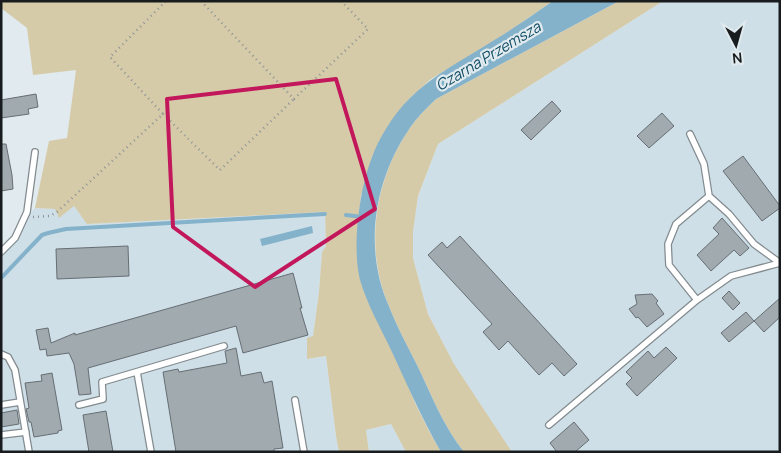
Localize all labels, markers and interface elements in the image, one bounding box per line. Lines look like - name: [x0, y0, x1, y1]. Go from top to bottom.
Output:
- water label: Czarna Przemsza: [432, 16, 545, 96]
- north arrow: [711, 20, 761, 70]
- text: N: [731, 48, 743, 68]

